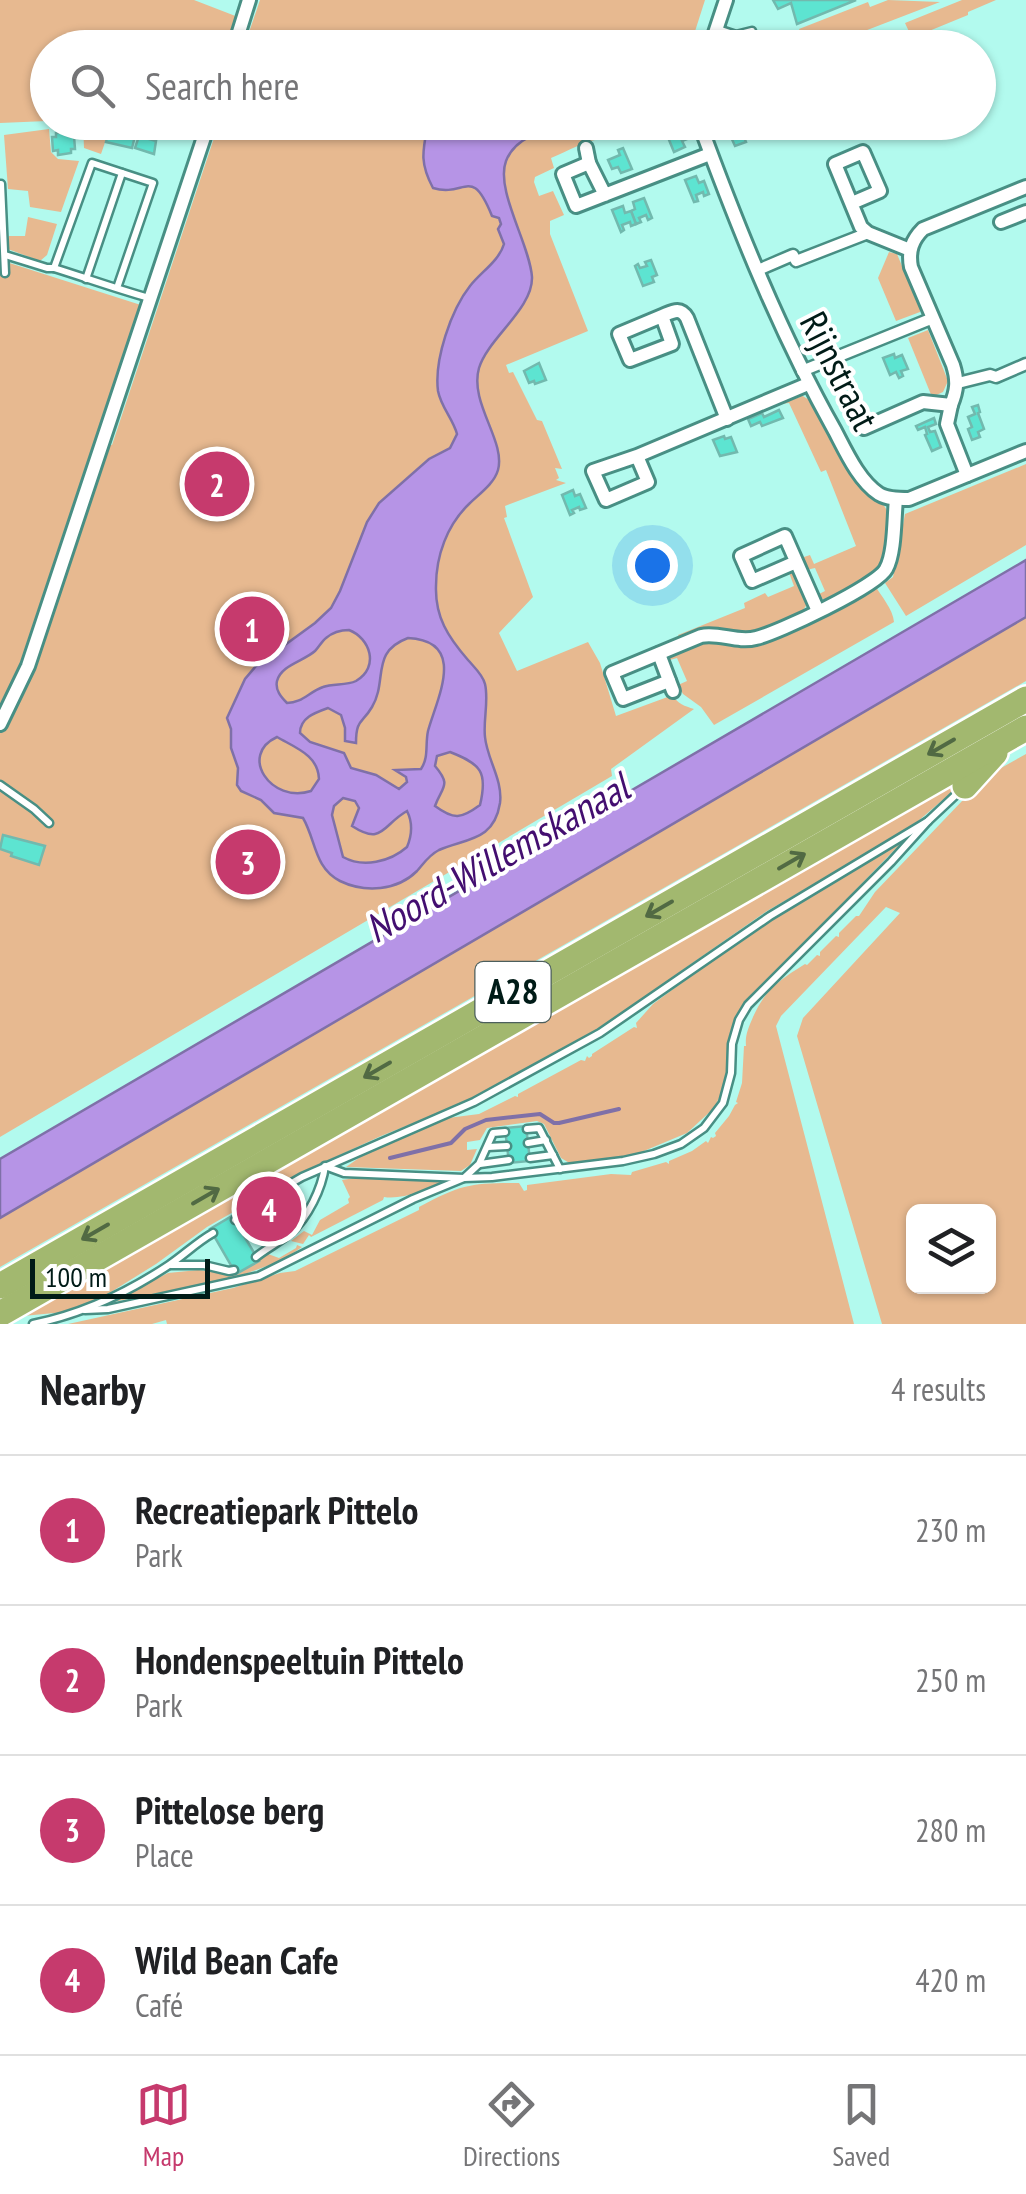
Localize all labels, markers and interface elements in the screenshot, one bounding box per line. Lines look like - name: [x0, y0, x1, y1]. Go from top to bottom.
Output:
- search box: [30, 30, 996, 140]
- icon: search: [65, 58, 120, 113]
- text: Search here: [145, 61, 299, 110]
- street label: Rijnstraat: [790, 303, 891, 438]
- pin: 2: [184, 446, 250, 522]
- your location: [627, 540, 678, 591]
- pin: 1: [220, 592, 284, 666]
- one-way arrow: [928, 737, 956, 757]
- water label: Noord-Willemskanaal: [355, 759, 641, 954]
- pin: 3: [216, 824, 280, 900]
- one-way arrow: [777, 851, 807, 871]
- one-way arrow: [645, 899, 675, 919]
- road number: A28: [476, 962, 550, 1022]
- one-way arrow: [364, 1060, 392, 1080]
- pin: 4: [236, 1172, 302, 1246]
- one-way arrow: [191, 1186, 220, 1206]
- map controls: [906, 1204, 996, 1294]
- button: layers: [906, 1204, 996, 1294]
- one-way arrow: [81, 1222, 111, 1242]
- scale bar: [30, 1254, 210, 1298]
- text: 100 m: [45, 1258, 107, 1295]
- text: Nearby: [40, 1362, 145, 1417]
- text: 4 results: [891, 1368, 986, 1410]
- text: Recreatiepark Pittelo: [135, 1485, 418, 1534]
- text: 1: [65, 1509, 80, 1551]
- text: 230 m: [915, 1509, 986, 1551]
- text: Park: [135, 1534, 183, 1576]
- text: Hondenspeeltuin Pittelo: [135, 1635, 464, 1684]
- text: 2: [65, 1659, 80, 1701]
- text: 250 m: [915, 1659, 986, 1701]
- text: Park: [135, 1684, 183, 1726]
- text: Pittelose berg: [135, 1785, 324, 1834]
- text: 3: [65, 1809, 80, 1851]
- text: 280 m: [915, 1809, 986, 1851]
- text: Place: [135, 1834, 194, 1876]
- text: Wild Bean Cafe: [135, 1935, 339, 1984]
- text: 4: [65, 1959, 80, 2001]
- text: 420 m: [915, 1959, 986, 2001]
- text: Café: [135, 1984, 183, 2026]
- tab: Map: [136, 2077, 191, 2174]
- tab: Directions: [463, 2077, 560, 2174]
- tab: Saved: [832, 2077, 890, 2174]

